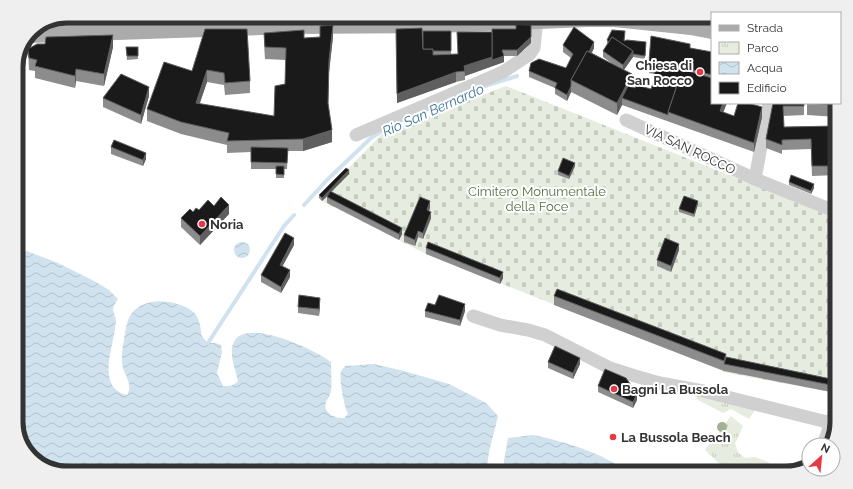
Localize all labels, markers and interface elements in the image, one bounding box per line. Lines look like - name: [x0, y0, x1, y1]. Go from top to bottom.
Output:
- legend: [711, 12, 841, 104]
- text: Strada: [747, 21, 783, 35]
- text: Parco: [747, 41, 779, 55]
- place label: Chiesa di San Rocco: [627, 58, 692, 88]
- text: Acqua: [747, 61, 783, 75]
- marker: Chiesa di San Rocco: [695, 67, 705, 77]
- water label: Rio San Bernardo: [380, 80, 486, 140]
- text: Edificio: [747, 81, 787, 95]
- street label: VIA SAN ROCCO: [642, 122, 738, 177]
- park label: Cimitero Monumentale della Foce: [468, 184, 606, 214]
- place label: Noria: [210, 217, 244, 232]
- marker: Noria: [197, 219, 207, 229]
- place label: Bagni La Bussola: [622, 382, 729, 397]
- marker: Bagni La Bussola: [609, 384, 619, 394]
- place label: La Bussola Beach: [621, 430, 731, 445]
- marker: La Bussola Beach: [608, 432, 618, 442]
- north arrow: [801, 437, 841, 477]
- text: N: [819, 441, 832, 456]

